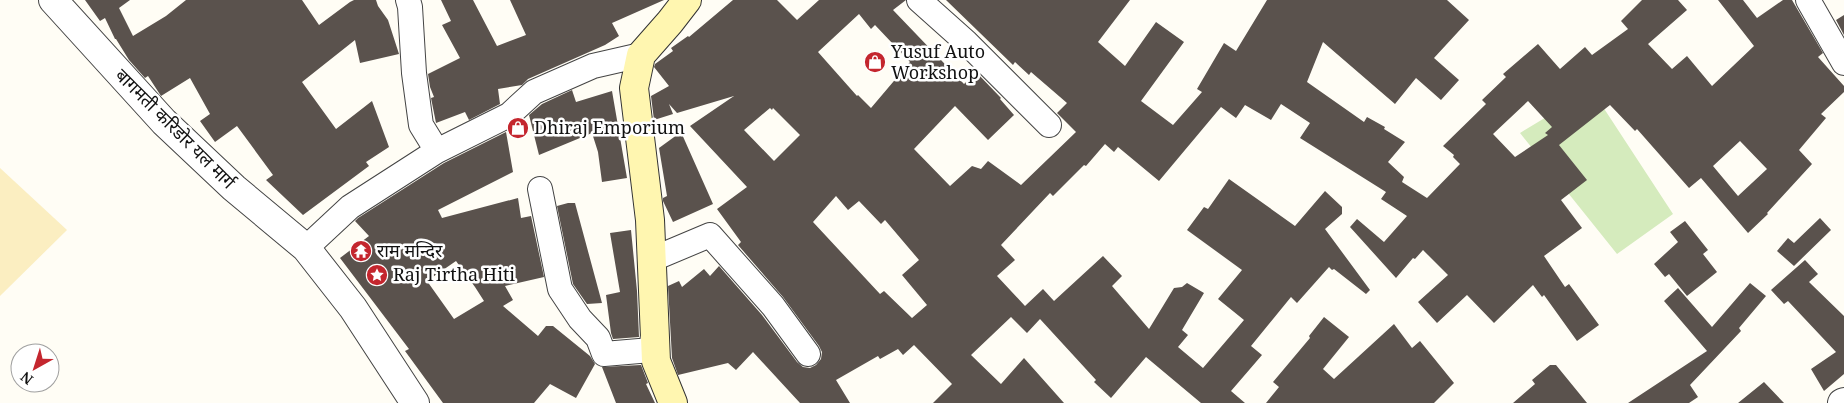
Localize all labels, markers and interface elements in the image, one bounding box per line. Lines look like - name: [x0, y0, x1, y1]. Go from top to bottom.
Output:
- place label: Yusuf Auto Workshop: [890, 39, 985, 84]
- shop icon: Yusuf Auto Workshop: [863, 50, 887, 74]
- street label: बागमती करिडोर यल मार्ग: [110, 63, 242, 194]
- place label: Dhiraj Emporium: [534, 115, 685, 139]
- shop icon: Dhiraj Emporium: [506, 116, 530, 140]
- place label: राम मन्दिर: [377, 238, 443, 262]
- temple icon: राम मन्दिर: [349, 239, 373, 263]
- place label: Raj Tirtha Hiti: [393, 262, 515, 286]
- place icon: Raj Tirtha Hiti: [365, 263, 389, 287]
- north arrow: [10, 343, 60, 393]
- text: N: [16, 368, 37, 389]

